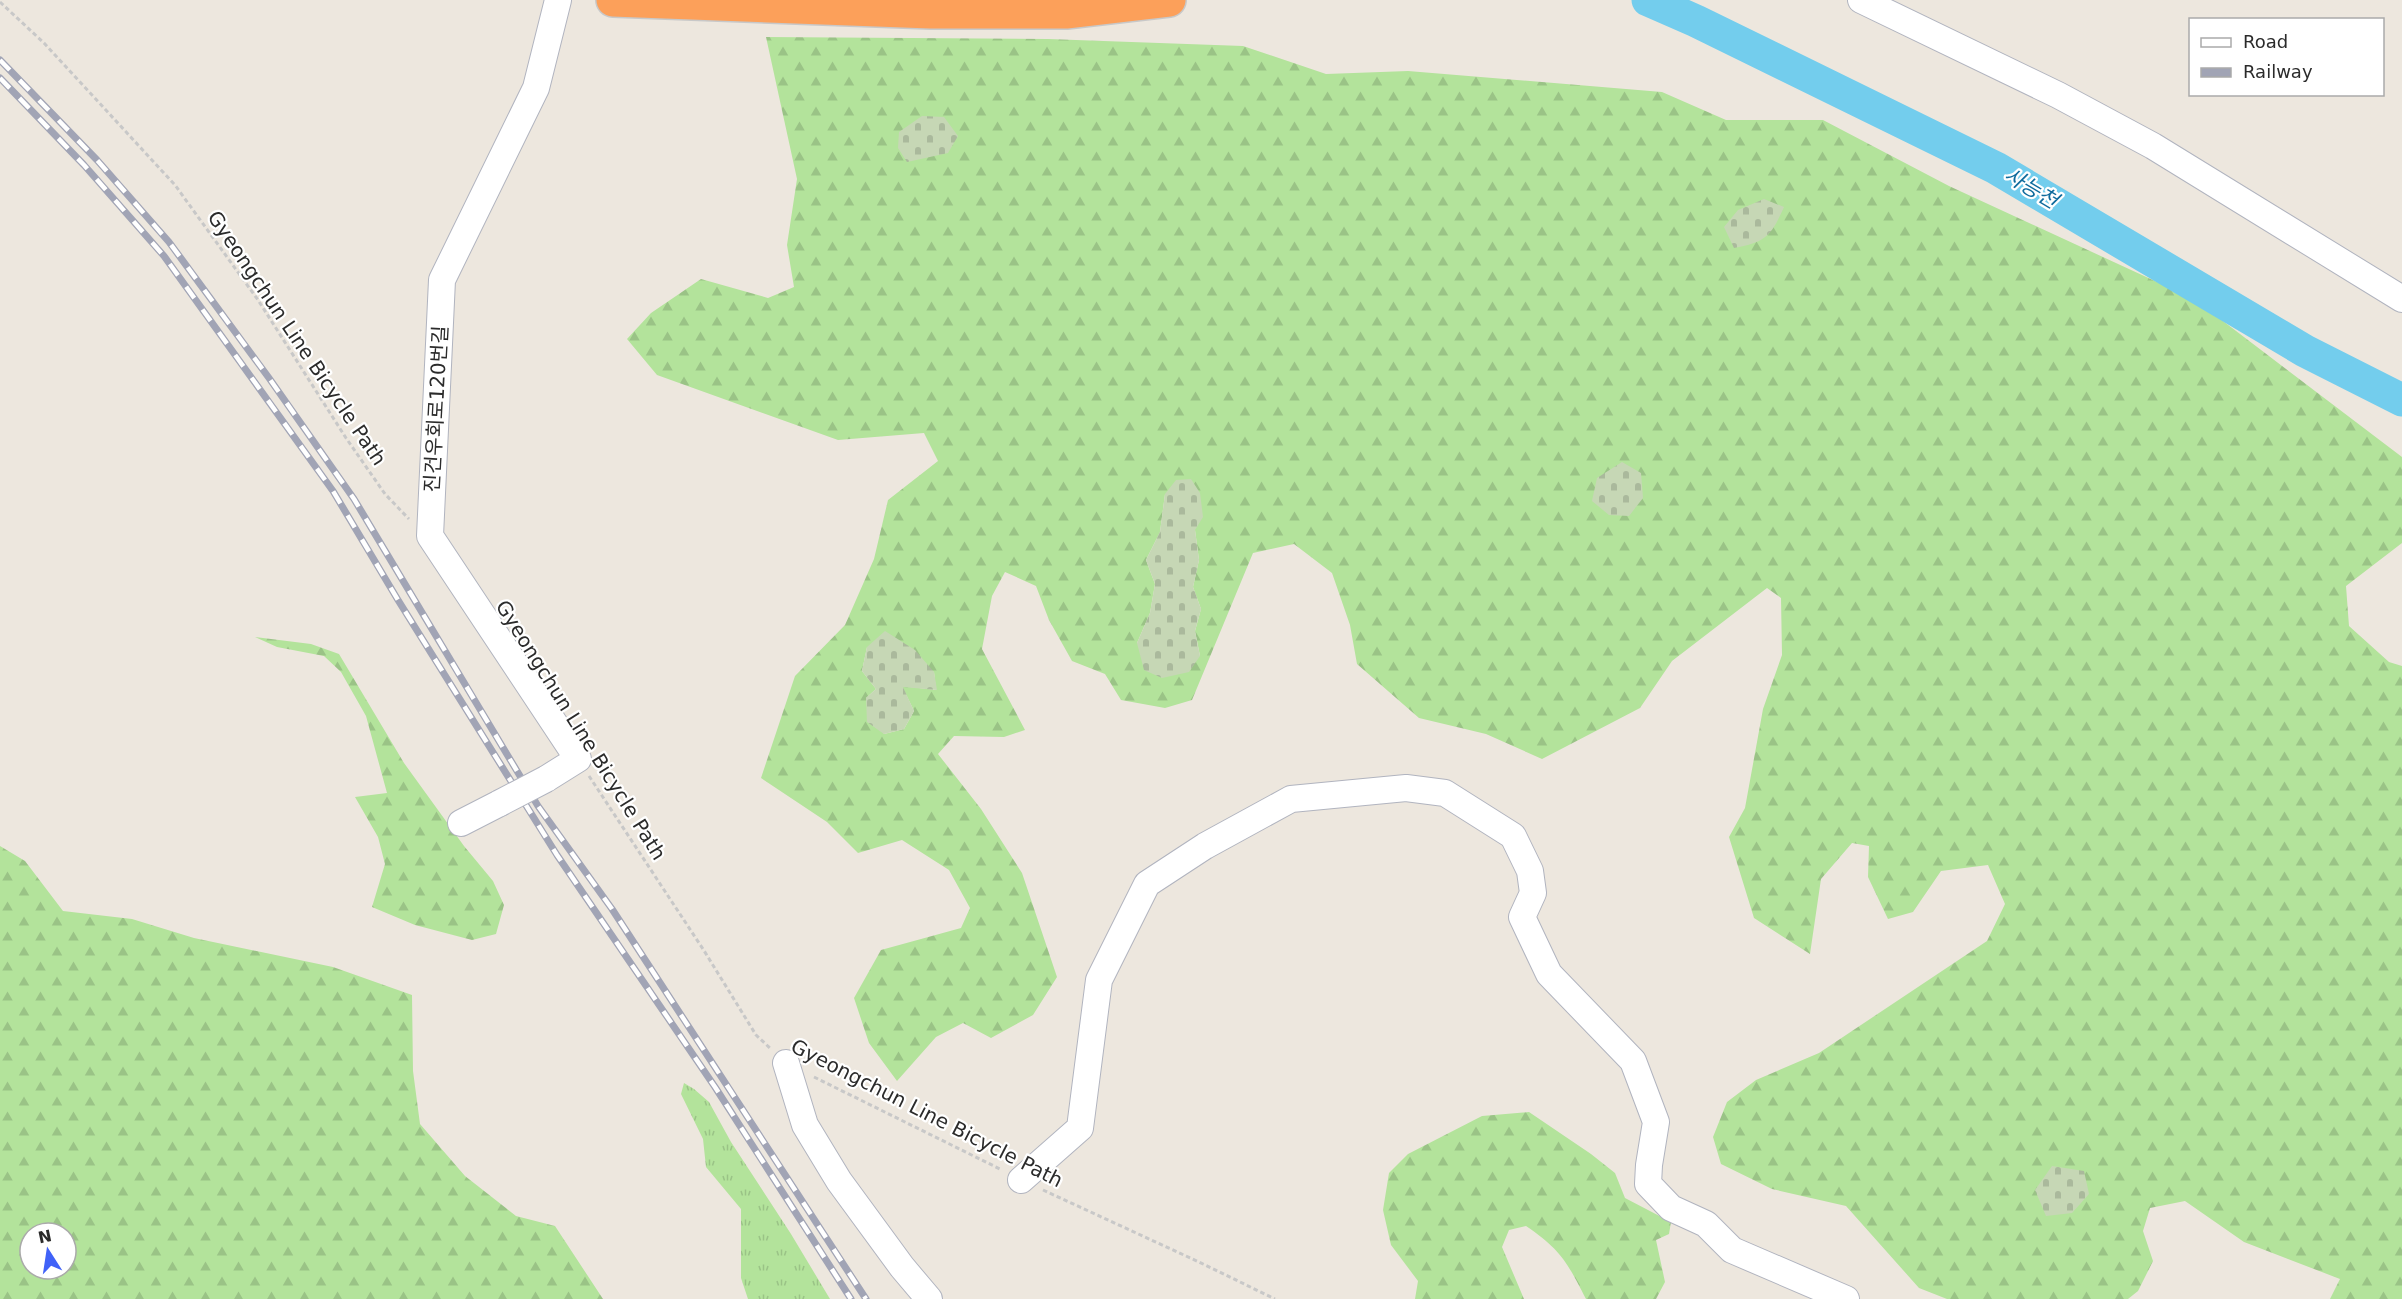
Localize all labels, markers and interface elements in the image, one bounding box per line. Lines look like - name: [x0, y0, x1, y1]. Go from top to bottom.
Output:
- legend: [2189, 18, 2384, 96]
- text: Road: [2243, 31, 2288, 52]
- text: Railway: [2243, 61, 2313, 82]
- water label: 사능천: [2000, 163, 2064, 215]
- street label: Gyeongchun Line Bicycle Path: [203, 206, 391, 470]
- street label: 진건우회로120번길: [420, 325, 452, 493]
- street label: Gyeongchun Line Bicycle Path: [491, 596, 671, 864]
- street label: Gyeongchun Line Bicycle Path: [787, 1034, 1067, 1192]
- north arrow: [18, 1221, 78, 1281]
- text: N: [36, 1226, 54, 1248]

